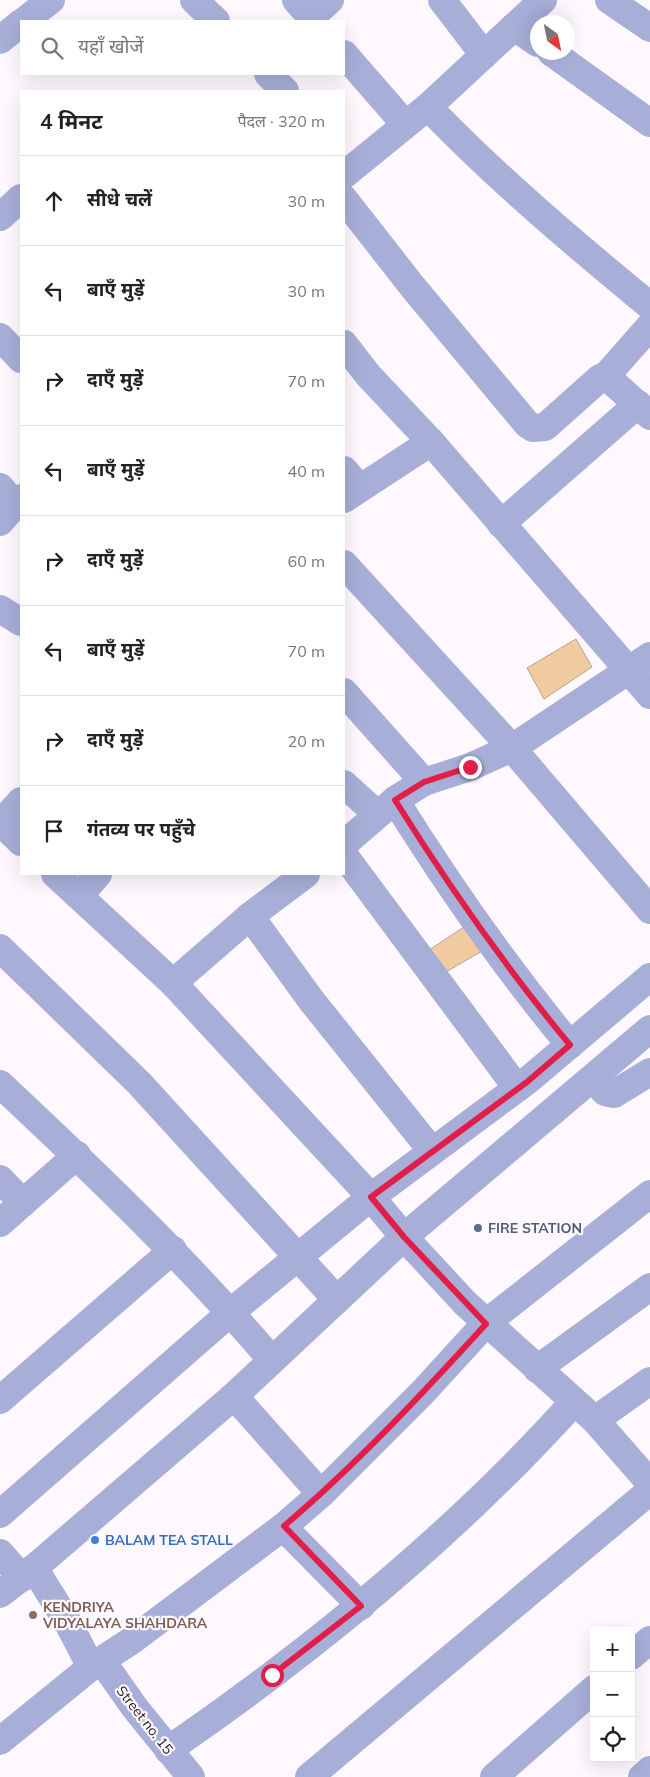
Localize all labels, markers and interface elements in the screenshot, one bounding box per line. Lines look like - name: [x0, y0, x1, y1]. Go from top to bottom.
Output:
- north arrow: [530, 15, 575, 60]
- search box: [20, 20, 345, 75]
- icon: search: [38, 34, 66, 62]
- text: यहाँ खोजें: [78, 34, 144, 58]
- text: 4 मिनट: [40, 108, 102, 134]
- text: पैदल · 320 m: [237, 111, 325, 131]
- icon: ahead: [40, 187, 68, 215]
- text: सीधे चलें: [87, 187, 152, 211]
- text: 30 m: [288, 191, 325, 211]
- icon: left: [40, 277, 68, 305]
- text: बाएँ मुड़ें: [87, 277, 144, 301]
- text: 30 m: [288, 281, 325, 301]
- icon: right: [40, 367, 68, 395]
- text: दाएँ मुड़ें: [87, 367, 143, 391]
- text: 70 m: [288, 371, 325, 391]
- icon: left: [40, 457, 68, 485]
- text: बाएँ मुड़ें: [87, 457, 144, 481]
- text: 40 m: [288, 461, 325, 481]
- icon: right: [40, 547, 68, 575]
- text: दाएँ मुड़ें: [87, 547, 143, 571]
- text: 60 m: [288, 551, 325, 571]
- icon: left: [40, 637, 68, 665]
- text: बाएँ मुड़ें: [87, 637, 144, 661]
- text: 70 m: [288, 641, 325, 661]
- icon: right: [40, 727, 68, 755]
- text: दाएँ मुड़ें: [87, 727, 143, 751]
- text: 20 m: [288, 731, 325, 751]
- route end: [459, 756, 482, 779]
- icon: arrive: [40, 817, 68, 845]
- text: गंतव्य पर पहुँचे: [87, 817, 195, 841]
- place label: FIRE STATION: [488, 1219, 582, 1237]
- marker: FIRE STATION: [472, 1222, 484, 1234]
- place label: BALAM TEA STALL: [105, 1531, 233, 1549]
- marker: BALAM TEA STALL: [89, 1534, 101, 1546]
- place label: KENDRIYA VIDYALAYA SHAHDARA: [42, 1598, 208, 1632]
- marker: KENDRIYA VIDYALAYA SHAHDARA: [27, 1609, 39, 1621]
- map controls: [590, 1627, 635, 1762]
- button: +: [590, 1627, 635, 1672]
- route start: [261, 1664, 284, 1687]
- button: −: [590, 1672, 635, 1717]
- street label: Street no. 15: [113, 1682, 177, 1758]
- button: locate: [590, 1717, 635, 1762]

